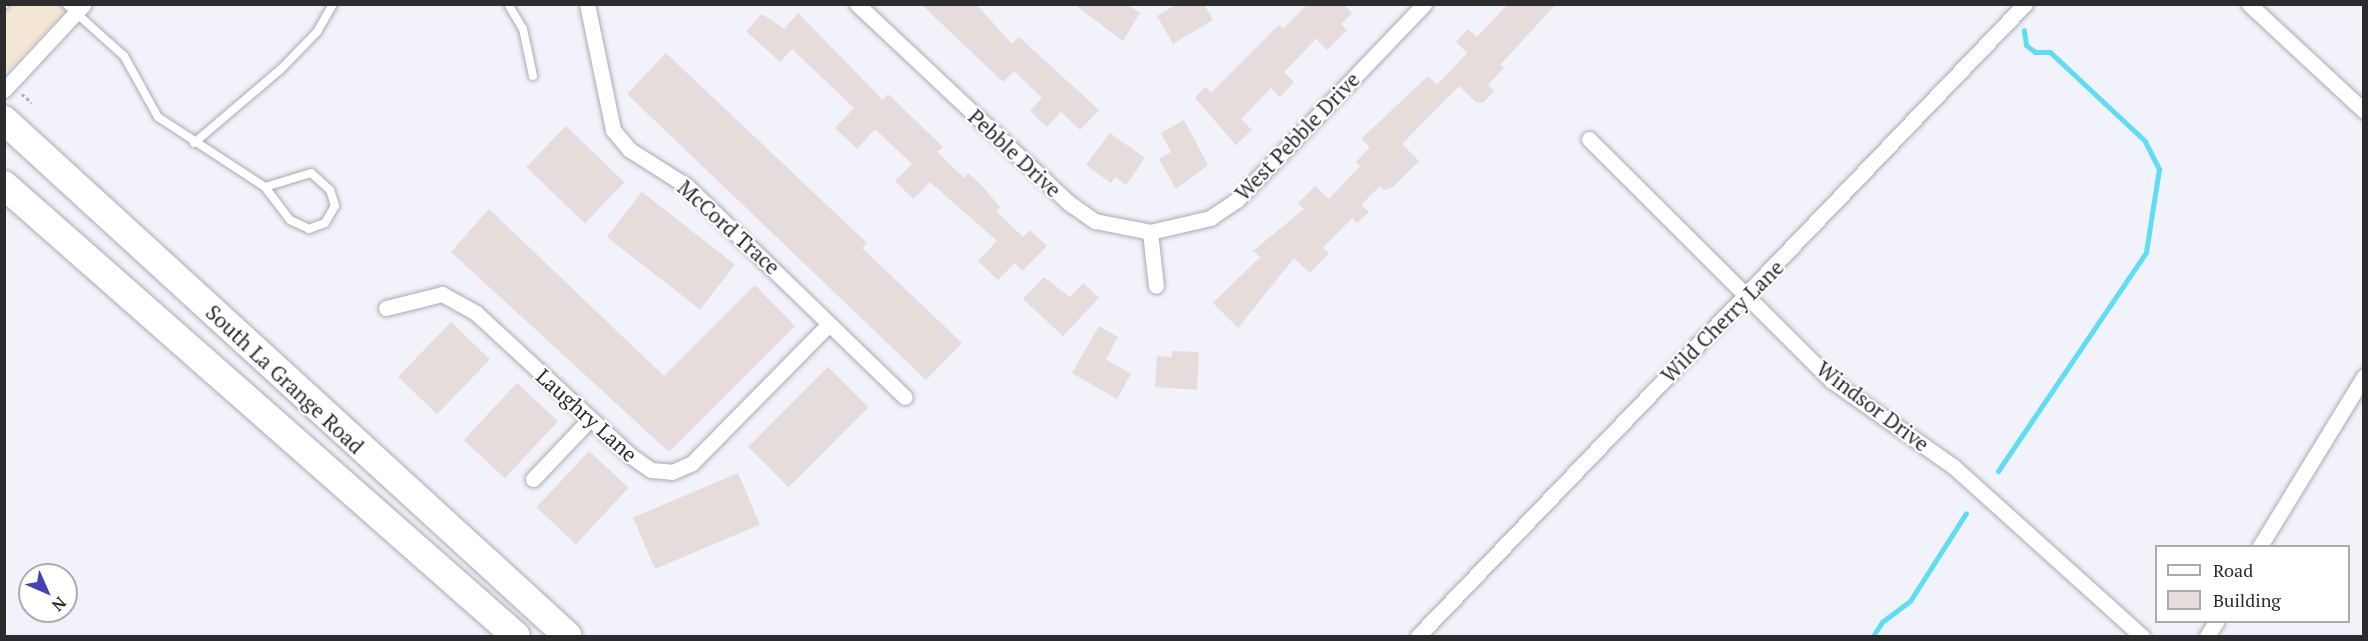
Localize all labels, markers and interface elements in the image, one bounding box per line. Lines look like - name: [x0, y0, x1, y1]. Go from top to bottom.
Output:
- street label: West Pebble Drive: [1230, 67, 1364, 205]
- street label: Pebble Drive: [963, 104, 1067, 202]
- street label: McCord Trace: [673, 175, 785, 279]
- street label: Wild Cherry Lane: [1656, 255, 1788, 387]
- street label: South La Grange Road: [201, 299, 369, 459]
- street label: Windsor Drive: [1812, 356, 1934, 456]
- street label: Laughry Lane: [531, 363, 643, 467]
- legend: [2155, 545, 2350, 623]
- text: Road: [2213, 558, 2253, 582]
- north arrow: [18, 563, 78, 623]
- text: Building: [2213, 588, 2281, 612]
- text: N: [47, 592, 71, 616]

